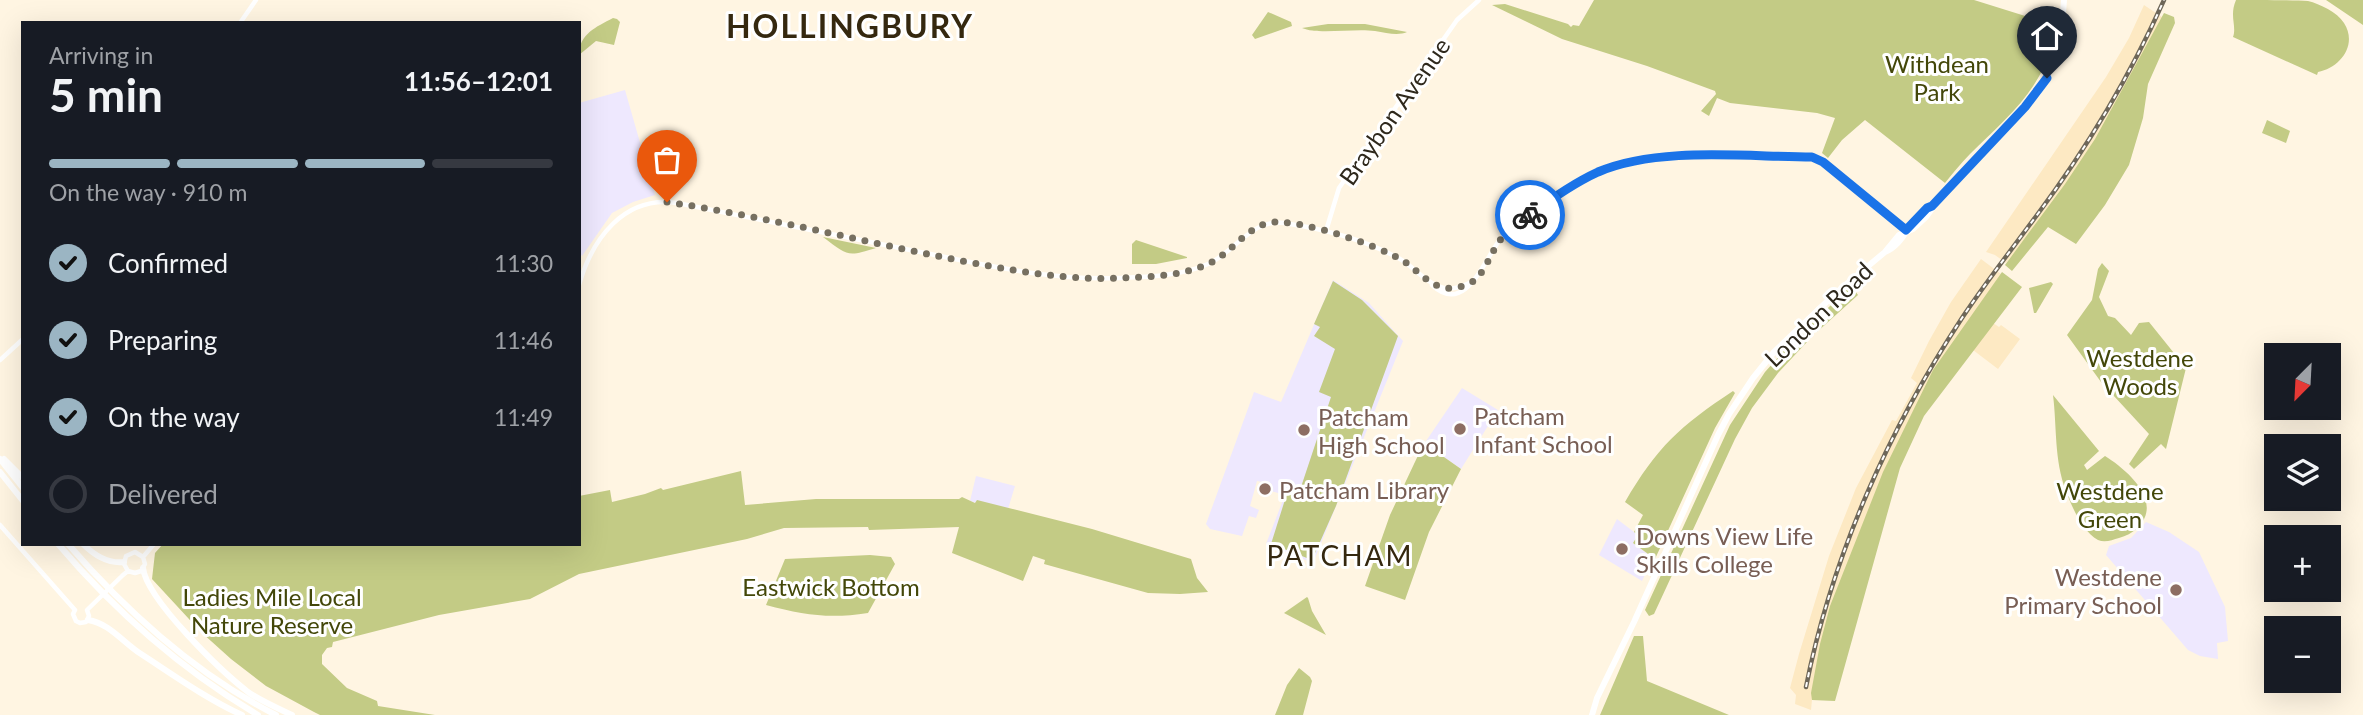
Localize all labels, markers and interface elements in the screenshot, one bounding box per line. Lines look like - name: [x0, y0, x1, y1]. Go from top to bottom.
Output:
- district label: HOLLINGBURY: [726, 6, 974, 45]
- pin: [2017, 6, 2077, 78]
- icon: home: [2028, 17, 2066, 55]
- street label: Braybon Avenue: [1332, 32, 1456, 190]
- text: Arriving in: [49, 41, 153, 69]
- park label: Withdean Park: [1885, 49, 1989, 106]
- text: 11:56–12:01: [404, 65, 553, 97]
- text: 5 min: [49, 67, 163, 122]
- pin: [637, 130, 697, 202]
- icon: bag: [648, 141, 686, 179]
- text: On the way · 910 m: [49, 178, 248, 206]
- courier: [1495, 180, 1565, 250]
- icon: bike: [1511, 196, 1549, 234]
- icon: check: [49, 244, 87, 282]
- text: Confirmed: [108, 247, 228, 279]
- text: 11:30: [494, 249, 553, 277]
- street label: London Road: [1758, 256, 1878, 372]
- icon: check: [49, 321, 87, 359]
- text: Preparing: [108, 324, 217, 356]
- text: 11:46: [494, 326, 553, 354]
- park label: Westdene Woods: [2086, 343, 2194, 400]
- north arrow: [2264, 343, 2342, 420]
- map controls: [2264, 343, 2341, 693]
- icon: check: [49, 398, 87, 436]
- text: On the way: [108, 401, 240, 433]
- place label: Patcham Infant School: [1474, 401, 1613, 458]
- place label: Patcham High School: [1318, 402, 1445, 459]
- text: 11:49: [494, 403, 553, 431]
- marker: Patcham Infant School: [1452, 421, 1468, 437]
- marker: Patcham High School: [1296, 422, 1312, 438]
- button: layers: [2264, 434, 2341, 511]
- place label: Patcham Library: [1279, 475, 1450, 504]
- park label: Westdene Green: [2056, 476, 2164, 533]
- text: Delivered: [108, 478, 218, 510]
- marker: Patcham Library: [1257, 481, 1273, 497]
- place label: Downs View Life Skills College: [1636, 521, 1813, 578]
- button: +: [2264, 525, 2341, 602]
- district label: PATCHAM: [1266, 538, 1414, 572]
- marker: Downs View Life Skills College: [1614, 541, 1630, 557]
- place label: Westdene Primary School: [2004, 562, 2162, 619]
- park label: Eastwick Bottom: [742, 572, 920, 601]
- park label: Ladies Mile Local Nature Reserve: [182, 582, 362, 639]
- marker: Westdene Primary School: [2168, 582, 2184, 598]
- button: −: [2264, 616, 2341, 693]

